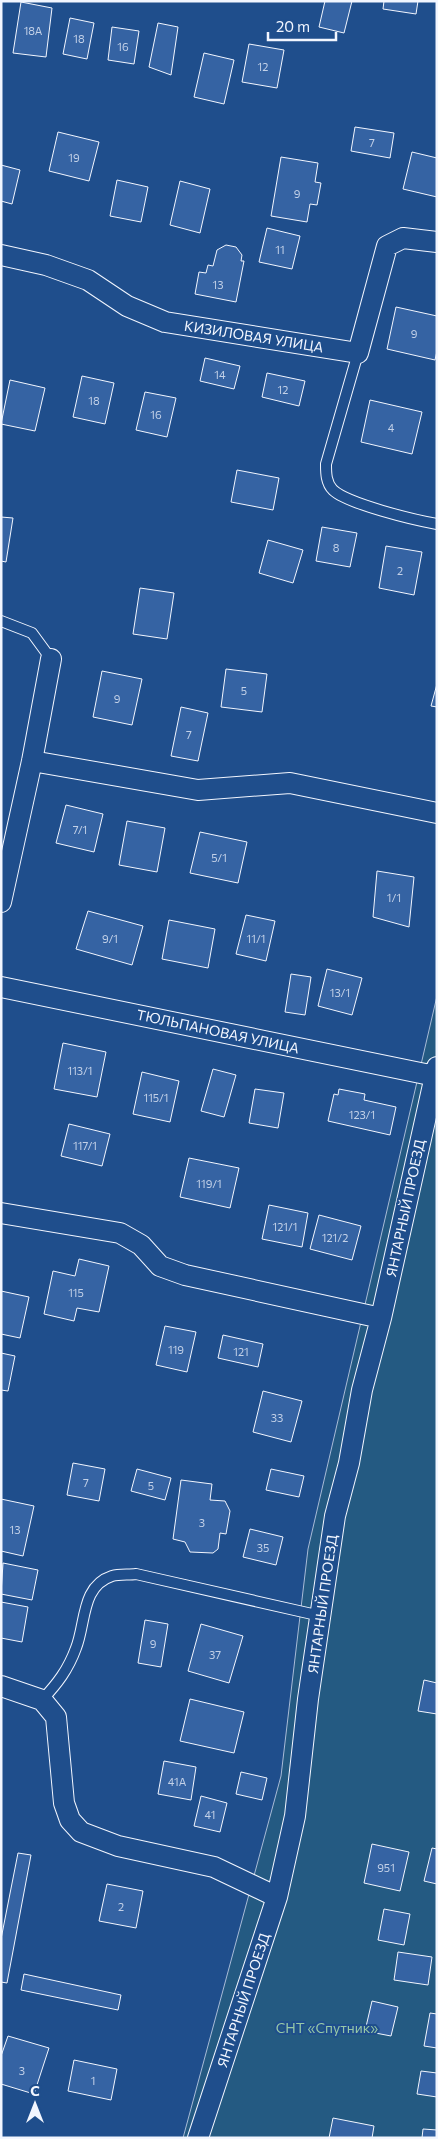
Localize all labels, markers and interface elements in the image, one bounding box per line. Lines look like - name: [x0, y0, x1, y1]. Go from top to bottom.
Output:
- scale bar: [268, 10, 336, 42]
- text: 20 m: [276, 17, 310, 35]
- house number: 18А: [24, 24, 43, 37]
- house number: 18: [73, 32, 85, 45]
- house number: 16: [117, 40, 129, 53]
- house number: 12: [258, 60, 268, 73]
- house number: 7: [369, 136, 375, 149]
- house number: 19: [68, 151, 80, 164]
- house number: 9: [294, 187, 301, 200]
- house number: 11: [275, 243, 285, 256]
- house number: 13: [213, 278, 223, 291]
- street label: КИЗИЛОВАЯ УЛИЦА: [183, 317, 325, 355]
- house number: 9: [411, 327, 418, 340]
- house number: 14: [214, 368, 226, 381]
- house number: 12: [278, 383, 288, 396]
- house number: 18: [88, 394, 100, 407]
- house number: 16: [150, 408, 162, 421]
- house number: 4: [388, 421, 395, 434]
- house number: 8: [333, 541, 340, 554]
- house number: 2: [397, 564, 403, 577]
- house number: 5: [241, 684, 247, 697]
- house number: 9: [114, 692, 121, 705]
- house number: 7: [186, 728, 192, 741]
- house number: 7/1: [73, 823, 87, 836]
- house number: 5/1: [211, 851, 227, 864]
- house number: 1/1: [387, 891, 401, 904]
- house number: 9/1: [102, 932, 118, 945]
- house number: 11/1: [246, 932, 266, 945]
- house number: 13/1: [330, 986, 350, 999]
- street label: ТЮЛЬПАНОВАЯ УЛИЦА: [135, 1005, 301, 1057]
- house number: 113/1: [67, 1064, 93, 1077]
- house number: 115/1: [143, 1091, 169, 1104]
- house number: 123/1: [349, 1108, 375, 1121]
- street label: ЯНТАРНЫЙ ПРОЕЗД: [382, 1138, 428, 1278]
- house number: 117/1: [73, 1139, 97, 1152]
- house number: 119/1: [196, 1177, 222, 1190]
- house number: 121/1: [272, 1220, 298, 1233]
- house number: 121/2: [322, 1231, 348, 1244]
- house number: 115: [68, 1286, 84, 1299]
- house number: 119: [168, 1343, 184, 1356]
- house number: 121: [233, 1345, 249, 1358]
- house number: 33: [271, 1411, 283, 1424]
- house number: 7: [83, 1476, 89, 1489]
- house number: 5: [148, 1479, 154, 1492]
- house number: 3: [199, 1516, 205, 1529]
- house number: 13: [10, 1523, 20, 1536]
- street label: ЯНТАРНЫЙ ПРОЕЗД: [304, 1533, 340, 1675]
- house number: 35: [257, 1541, 269, 1554]
- house number: 9: [150, 1637, 157, 1650]
- house number: 37: [209, 1648, 221, 1661]
- house number: 41А: [168, 1775, 187, 1788]
- house number: 41: [205, 1808, 215, 1821]
- house number: 951: [377, 1861, 395, 1874]
- house number: 2: [118, 1900, 124, 1913]
- street label: ЯНТАРНЫЙ ПРОЕЗД: [213, 1931, 273, 2069]
- park label: СНТ «Спутник»: [276, 2019, 378, 2036]
- house number: 3: [19, 2064, 25, 2077]
- house number: 1: [91, 2074, 95, 2087]
- north arrow: [10, 2079, 60, 2129]
- text: С: [30, 2082, 40, 2099]

